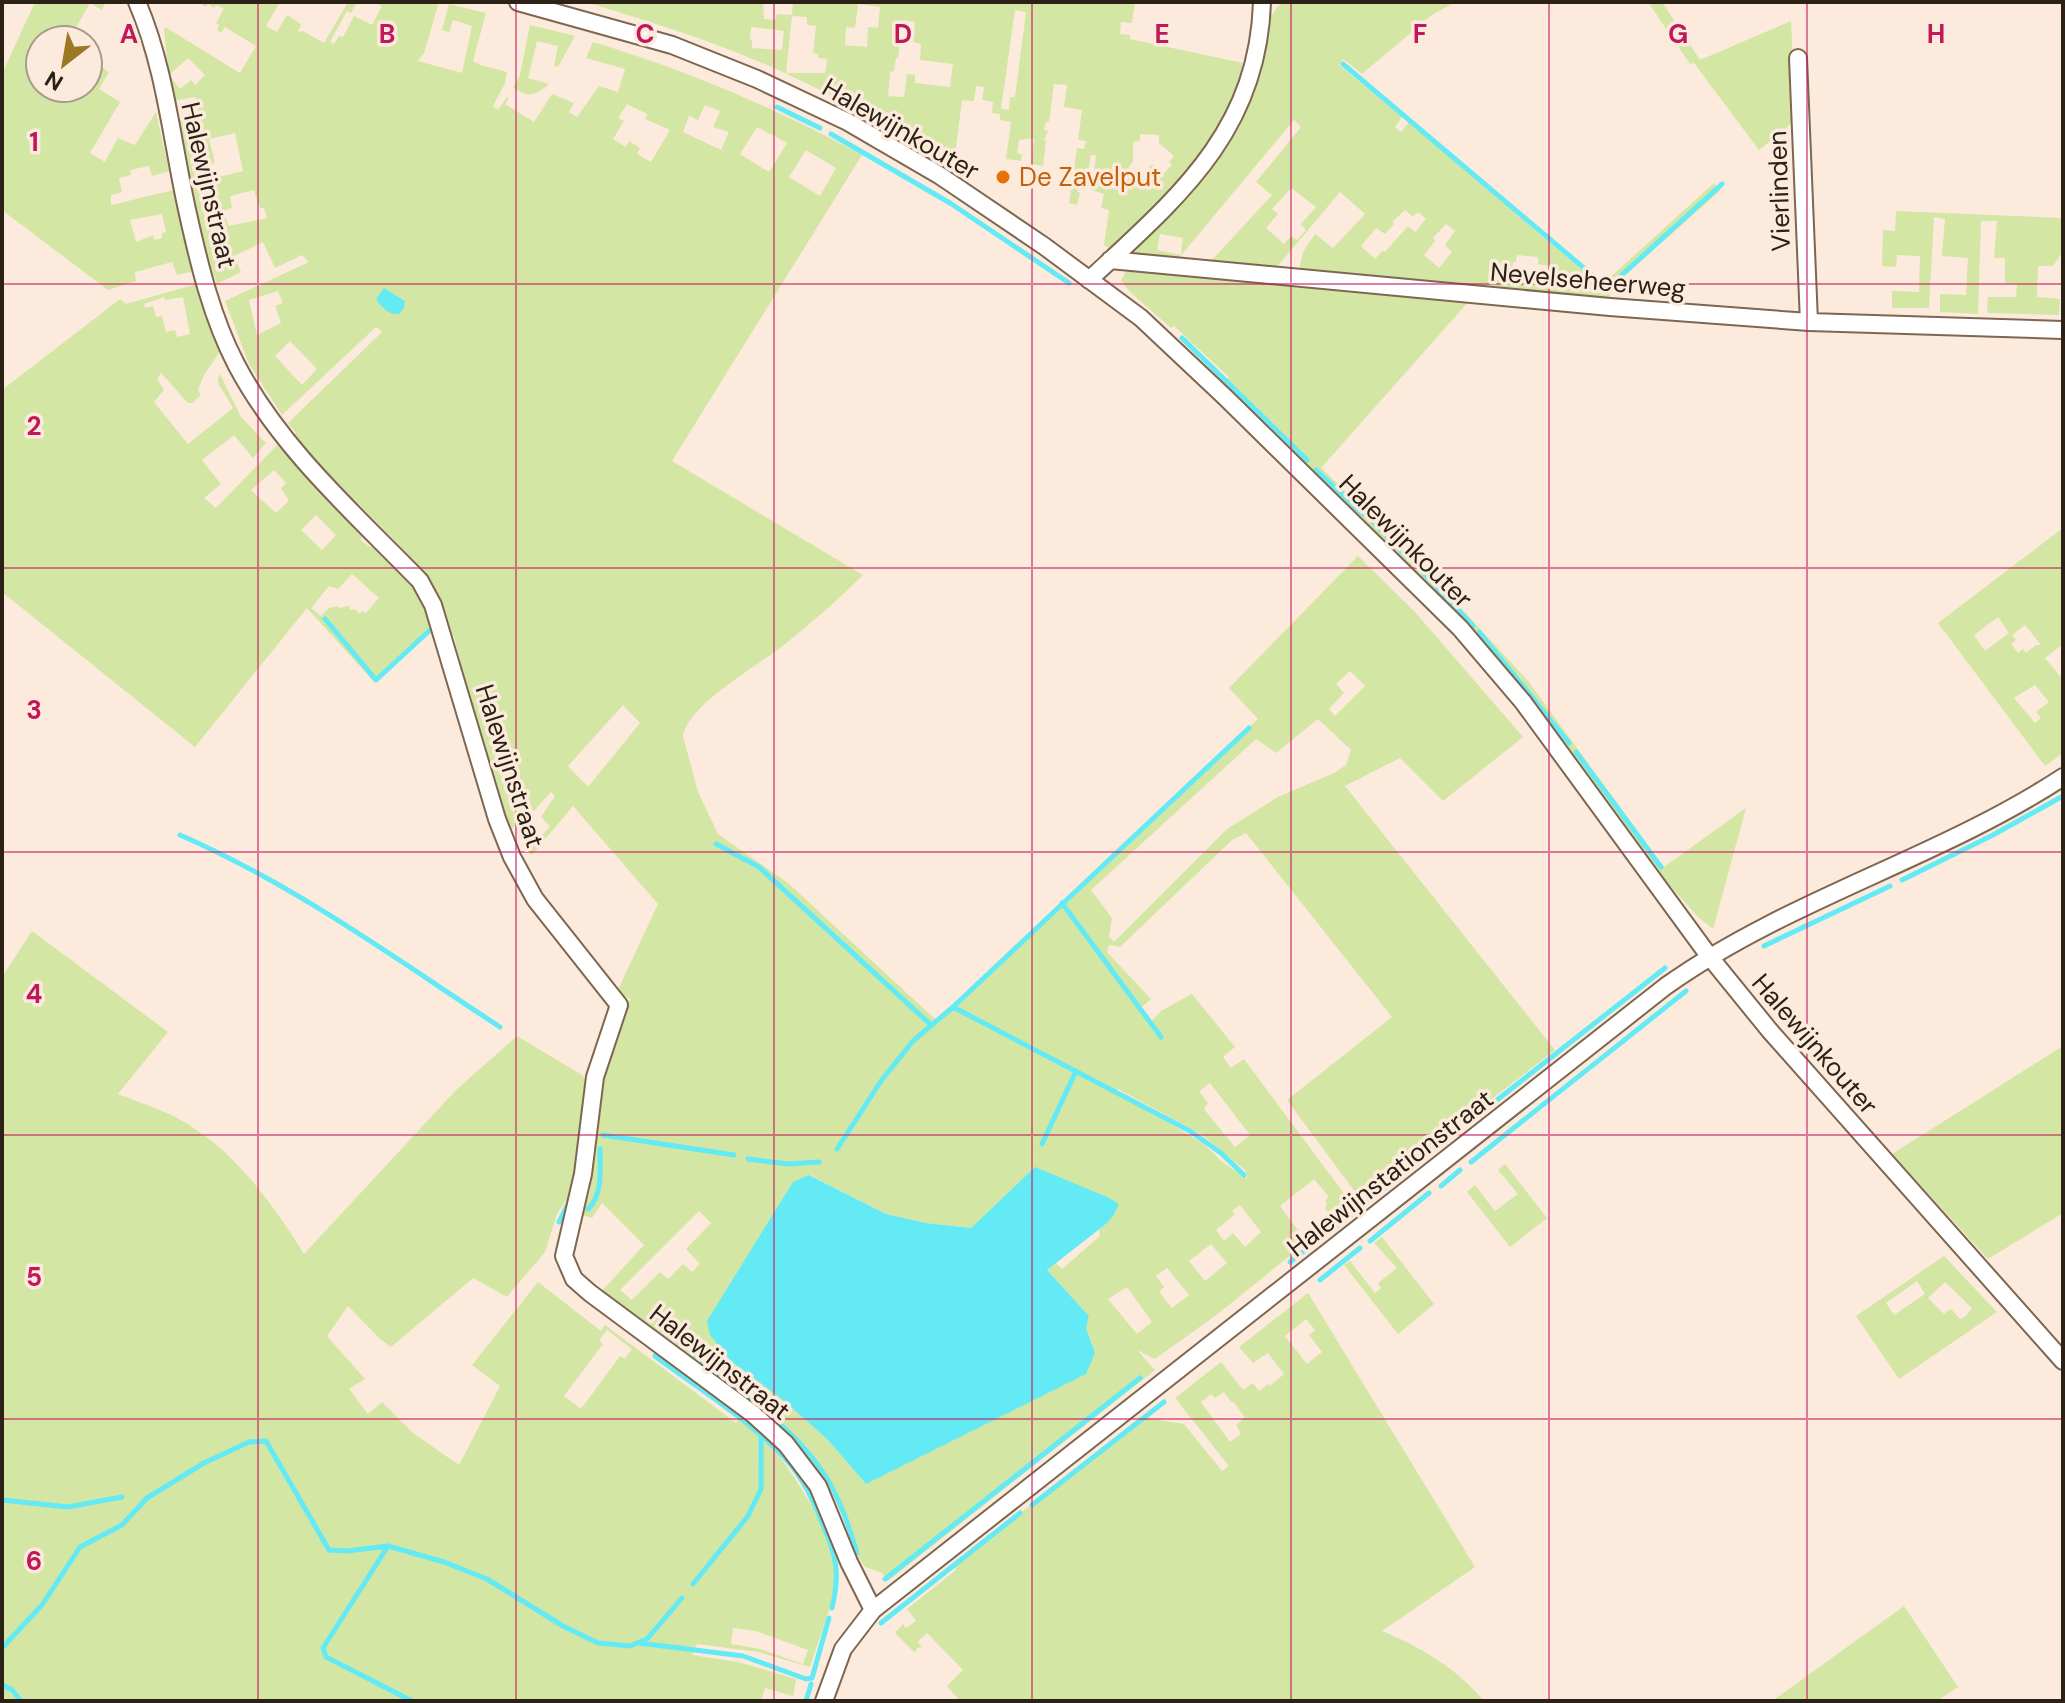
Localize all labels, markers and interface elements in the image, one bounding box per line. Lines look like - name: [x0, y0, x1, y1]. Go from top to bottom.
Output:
- text: A: [120, 17, 138, 51]
- text: B: [379, 17, 395, 51]
- text: C: [635, 17, 655, 51]
- text: D: [894, 17, 912, 51]
- text: E: [1154, 17, 1170, 51]
- text: F: [1413, 17, 1427, 51]
- text: G: [1668, 17, 1688, 51]
- text: H: [1927, 17, 1945, 51]
- north arrow: [24, 24, 104, 104]
- text: N: [40, 64, 68, 97]
- street label: Halewijnkouter: [816, 70, 986, 188]
- street label: Halewijnstraat: [173, 99, 245, 271]
- text: 1: [29, 125, 39, 159]
- street label: Vierlinden: [1760, 130, 1798, 252]
- place label: De Zavelput: [1019, 160, 1161, 194]
- marker: De Zavelput: [994, 168, 1012, 186]
- street label: Nevelseheerweg: [1489, 255, 1687, 305]
- text: 2: [26, 409, 42, 443]
- street label: Halewijnkouter: [1332, 467, 1480, 615]
- street label: Halewijnstraat: [468, 680, 552, 852]
- text: 3: [26, 693, 42, 727]
- street label: Halewijnkouter: [1744, 966, 1886, 1122]
- text: 4: [26, 977, 42, 1011]
- street label: Halewijnstationstraat: [1280, 1082, 1500, 1264]
- text: 5: [26, 1260, 42, 1294]
- street label: Halewijnstraat: [643, 1296, 797, 1428]
- text: 6: [26, 1544, 42, 1578]

